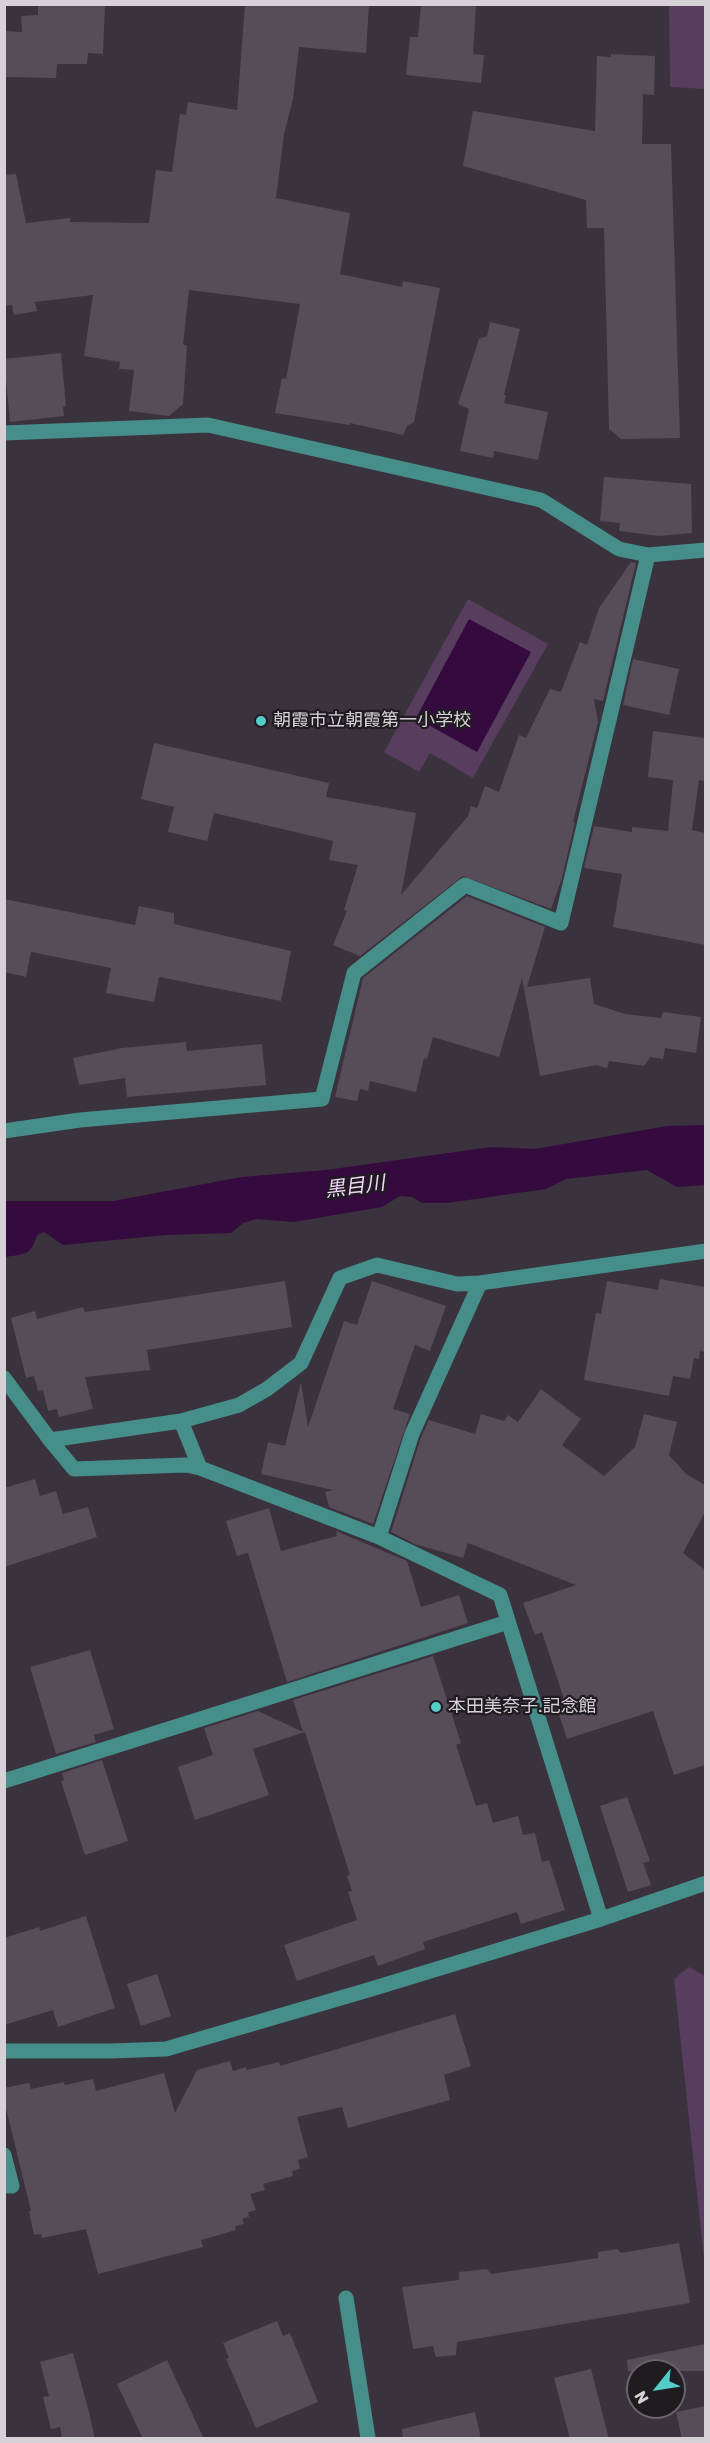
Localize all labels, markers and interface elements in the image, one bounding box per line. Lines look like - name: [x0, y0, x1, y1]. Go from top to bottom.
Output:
- place label: 朝霞市立朝霞第一小学校: [273, 710, 471, 732]
- marker: 朝霞市立朝霞第一小学校: [254, 714, 268, 728]
- water label: 黒目川: [324, 1171, 386, 1203]
- place label: 本田美奈子.記念館: [448, 1696, 597, 1718]
- marker: 本田美奈子.記念館: [429, 1700, 443, 1714]
- north arrow: [626, 2359, 686, 2419]
- text: N: [631, 2388, 653, 2407]

